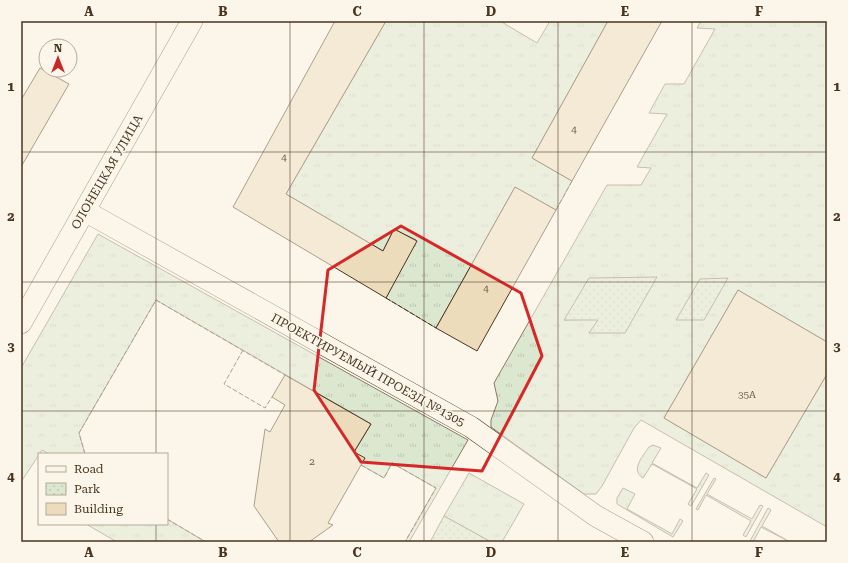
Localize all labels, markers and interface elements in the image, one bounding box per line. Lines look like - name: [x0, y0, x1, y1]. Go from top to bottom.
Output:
- text: A: [84, 4, 94, 19]
- text: B: [218, 4, 228, 19]
- text: C: [352, 4, 362, 19]
- text: D: [486, 4, 496, 19]
- text: E: [621, 4, 629, 19]
- text: F: [755, 4, 763, 19]
- north arrow: [38, 38, 78, 78]
- text: N: [54, 42, 63, 55]
- text: 1: [7, 79, 15, 94]
- text: 1: [833, 79, 841, 94]
- street label: ОЛОНЕЦКАЯ УЛИЦА: [68, 112, 146, 232]
- house number: 4: [571, 124, 577, 135]
- house number: 4: [281, 152, 287, 163]
- text: 2: [7, 209, 15, 224]
- text: 2: [833, 209, 841, 224]
- house number: 4: [483, 283, 489, 294]
- street label: ПРОЕКТИРУЕМЫЙ ПРОЕЗД №1305: [269, 311, 468, 429]
- text: 3: [7, 339, 15, 354]
- text: 3: [833, 339, 841, 354]
- house number: 35А: [738, 389, 756, 400]
- legend: [38, 453, 168, 525]
- house number: 2: [309, 456, 315, 467]
- text: Road: [74, 462, 104, 476]
- text: 4: [7, 469, 15, 484]
- text: 4: [833, 469, 841, 484]
- text: Park: [74, 482, 101, 496]
- text: Building: [74, 502, 123, 516]
- text: A: [84, 545, 94, 560]
- text: B: [218, 545, 228, 560]
- text: C: [352, 545, 362, 560]
- text: D: [486, 545, 496, 560]
- text: E: [621, 545, 629, 560]
- text: F: [755, 545, 763, 560]

